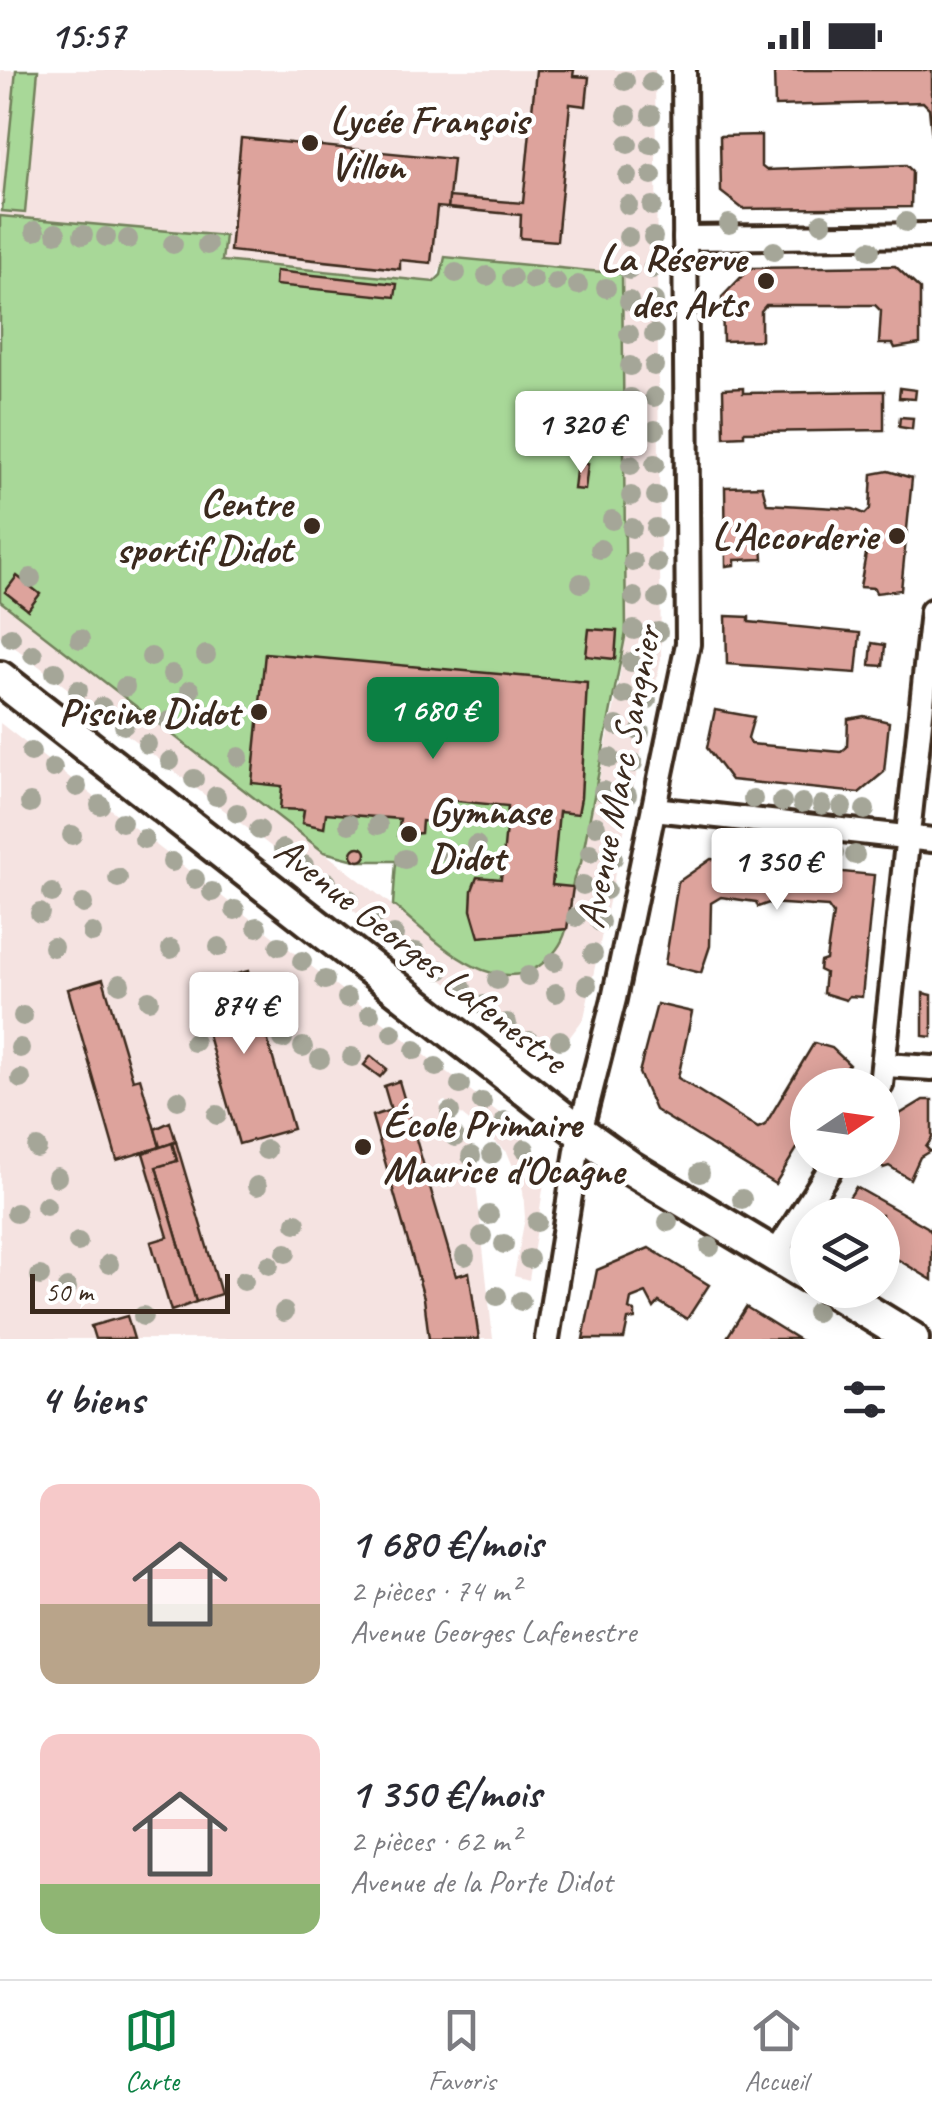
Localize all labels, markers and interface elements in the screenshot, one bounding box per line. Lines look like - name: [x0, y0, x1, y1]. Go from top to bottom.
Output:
- text: 15:57: [50, 12, 125, 59]
- place label: Lycée François Villon: [330, 95, 532, 191]
- marker: Lycée François Villon: [299, 132, 321, 154]
- place label: La Réserve des Arts: [600, 233, 750, 329]
- marker: La Réserve des Arts: [755, 270, 777, 292]
- pin: 1 320 €: [489, 391, 673, 476]
- text: 1 320 €: [537, 403, 625, 444]
- place label: Centre sportif Didot: [116, 478, 296, 574]
- place label: L'Accorderie: [712, 511, 881, 561]
- marker: Centre sportif Didot: [301, 515, 323, 537]
- marker: L'Accorderie: [886, 525, 908, 547]
- street label: Avenue Marc Sangnier: [565, 619, 673, 932]
- pin: 1 680 €: [341, 677, 525, 762]
- place label: Piscine Didot: [59, 687, 244, 737]
- text: 1 680 €: [389, 689, 477, 730]
- marker: Piscine Didot: [248, 701, 270, 723]
- place label: Gymnase Didot: [429, 786, 553, 882]
- marker: Gymnase Didot: [398, 823, 420, 845]
- street label: Avenue Georges Lafenestre: [265, 825, 580, 1087]
- pin: 1 350 €: [685, 828, 869, 913]
- text: 1 350 €: [734, 840, 820, 881]
- pin: 874 €: [174, 972, 314, 1057]
- text: 874 €: [211, 984, 277, 1025]
- north arrow: [790, 1068, 900, 1178]
- map controls: [790, 1068, 900, 1308]
- place label: École Primaire Maurice d'Ocagne: [383, 1099, 627, 1195]
- marker: École Primaire Maurice d'Ocagne: [352, 1136, 374, 1158]
- button: layers: [790, 1198, 900, 1308]
- scale bar: [30, 1269, 230, 1314]
- text: 50 m: [45, 1274, 93, 1309]
- icon: filters: [837, 1372, 892, 1427]
- text: 4 biens: [40, 1373, 144, 1426]
- text: 1 680 €/mois: [350, 1517, 542, 1570]
- icon: home: [120, 1524, 240, 1644]
- text: 2 pièces · 74 m²: [350, 1570, 519, 1611]
- text: Avenue Georges Lafenestre: [350, 1611, 636, 1652]
- text: 1 350 €/mois: [350, 1767, 541, 1820]
- icon: home: [120, 1774, 240, 1894]
- text: 2 pièces · 62 m²: [350, 1820, 519, 1861]
- text: Avenue de la Porte Didot: [350, 1861, 612, 1902]
- tab: Carte: [124, 2003, 179, 2098]
- tab: Favoris: [428, 2003, 496, 2098]
- tab: Accueil: [744, 2003, 808, 2098]

